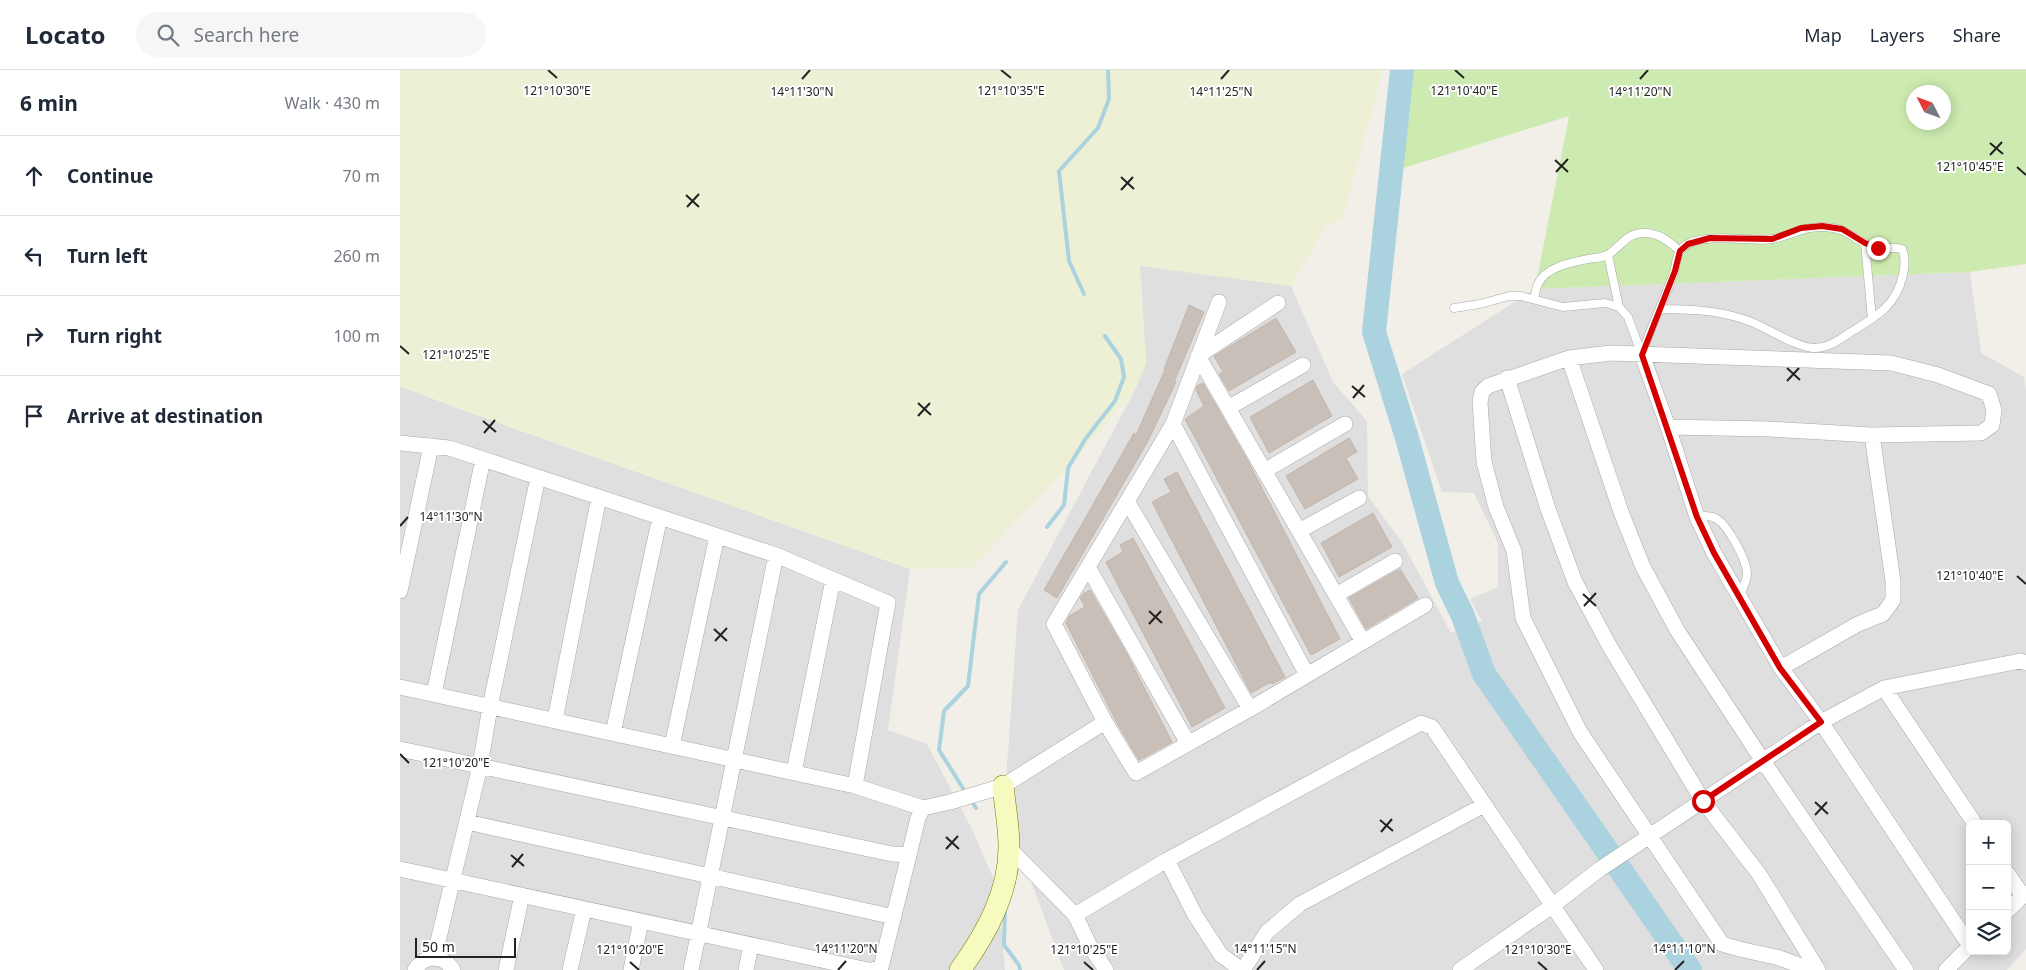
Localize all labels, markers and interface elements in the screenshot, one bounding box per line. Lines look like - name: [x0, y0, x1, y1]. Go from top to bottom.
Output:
- search box: [136, 12, 486, 57]
- text: Locato: [25, 18, 106, 51]
- icon: search: [154, 21, 182, 49]
- text: Search here: [194, 22, 299, 48]
- text: Map: [1804, 23, 1842, 47]
- text: Layers: [1870, 23, 1925, 47]
- text: Share: [1953, 23, 2001, 47]
- text: 121°10'30"E: [523, 82, 591, 99]
- text: 121°10'35"E: [977, 82, 1045, 99]
- text: 121°10'40"E: [1430, 82, 1498, 99]
- text: 14°11'30"N: [770, 83, 834, 100]
- text: 14°11'25"N: [1189, 83, 1253, 100]
- text: 14°11'20"N: [1608, 83, 1672, 100]
- north arrow: [1906, 85, 1951, 130]
- text: 6 min: [20, 89, 78, 117]
- text: Walk · 430 m: [285, 92, 380, 114]
- text: 121°10'45"E: [1936, 158, 2004, 175]
- icon: ahead: [20, 162, 48, 190]
- text: Continue: [67, 163, 153, 189]
- text: 70 m: [343, 165, 380, 187]
- route end: [1867, 237, 1890, 260]
- icon: left: [20, 242, 48, 270]
- text: Turn left: [67, 243, 148, 269]
- text: 260 m: [333, 245, 380, 267]
- icon: right: [20, 322, 48, 350]
- text: Turn right: [67, 323, 162, 349]
- text: 100 m: [333, 325, 380, 347]
- text: 121°10'25"E: [422, 346, 490, 363]
- icon: arrive: [20, 402, 48, 430]
- text: Arrive at destination: [67, 403, 263, 429]
- text: 14°11'30"N: [419, 508, 483, 525]
- text: 121°10'40"E: [1936, 567, 2004, 584]
- text: 121°10'20"E: [422, 754, 490, 771]
- route start: [1692, 790, 1715, 813]
- map controls: [1966, 820, 2011, 955]
- button: +: [1966, 820, 2011, 865]
- button: −: [1966, 865, 2011, 910]
- button: layers: [1966, 910, 2011, 955]
- scale bar: [415, 935, 516, 958]
- text: 50 m: [422, 937, 455, 956]
- text: 14°11'20"N: [814, 940, 878, 957]
- text: 14°11'15"N: [1233, 940, 1297, 957]
- text: 14°11'10"N: [1652, 940, 1716, 957]
- text: 121°10'20"E: [596, 941, 664, 958]
- text: 121°10'25"E: [1050, 941, 1118, 958]
- text: 121°10'30"E: [1504, 941, 1572, 958]

